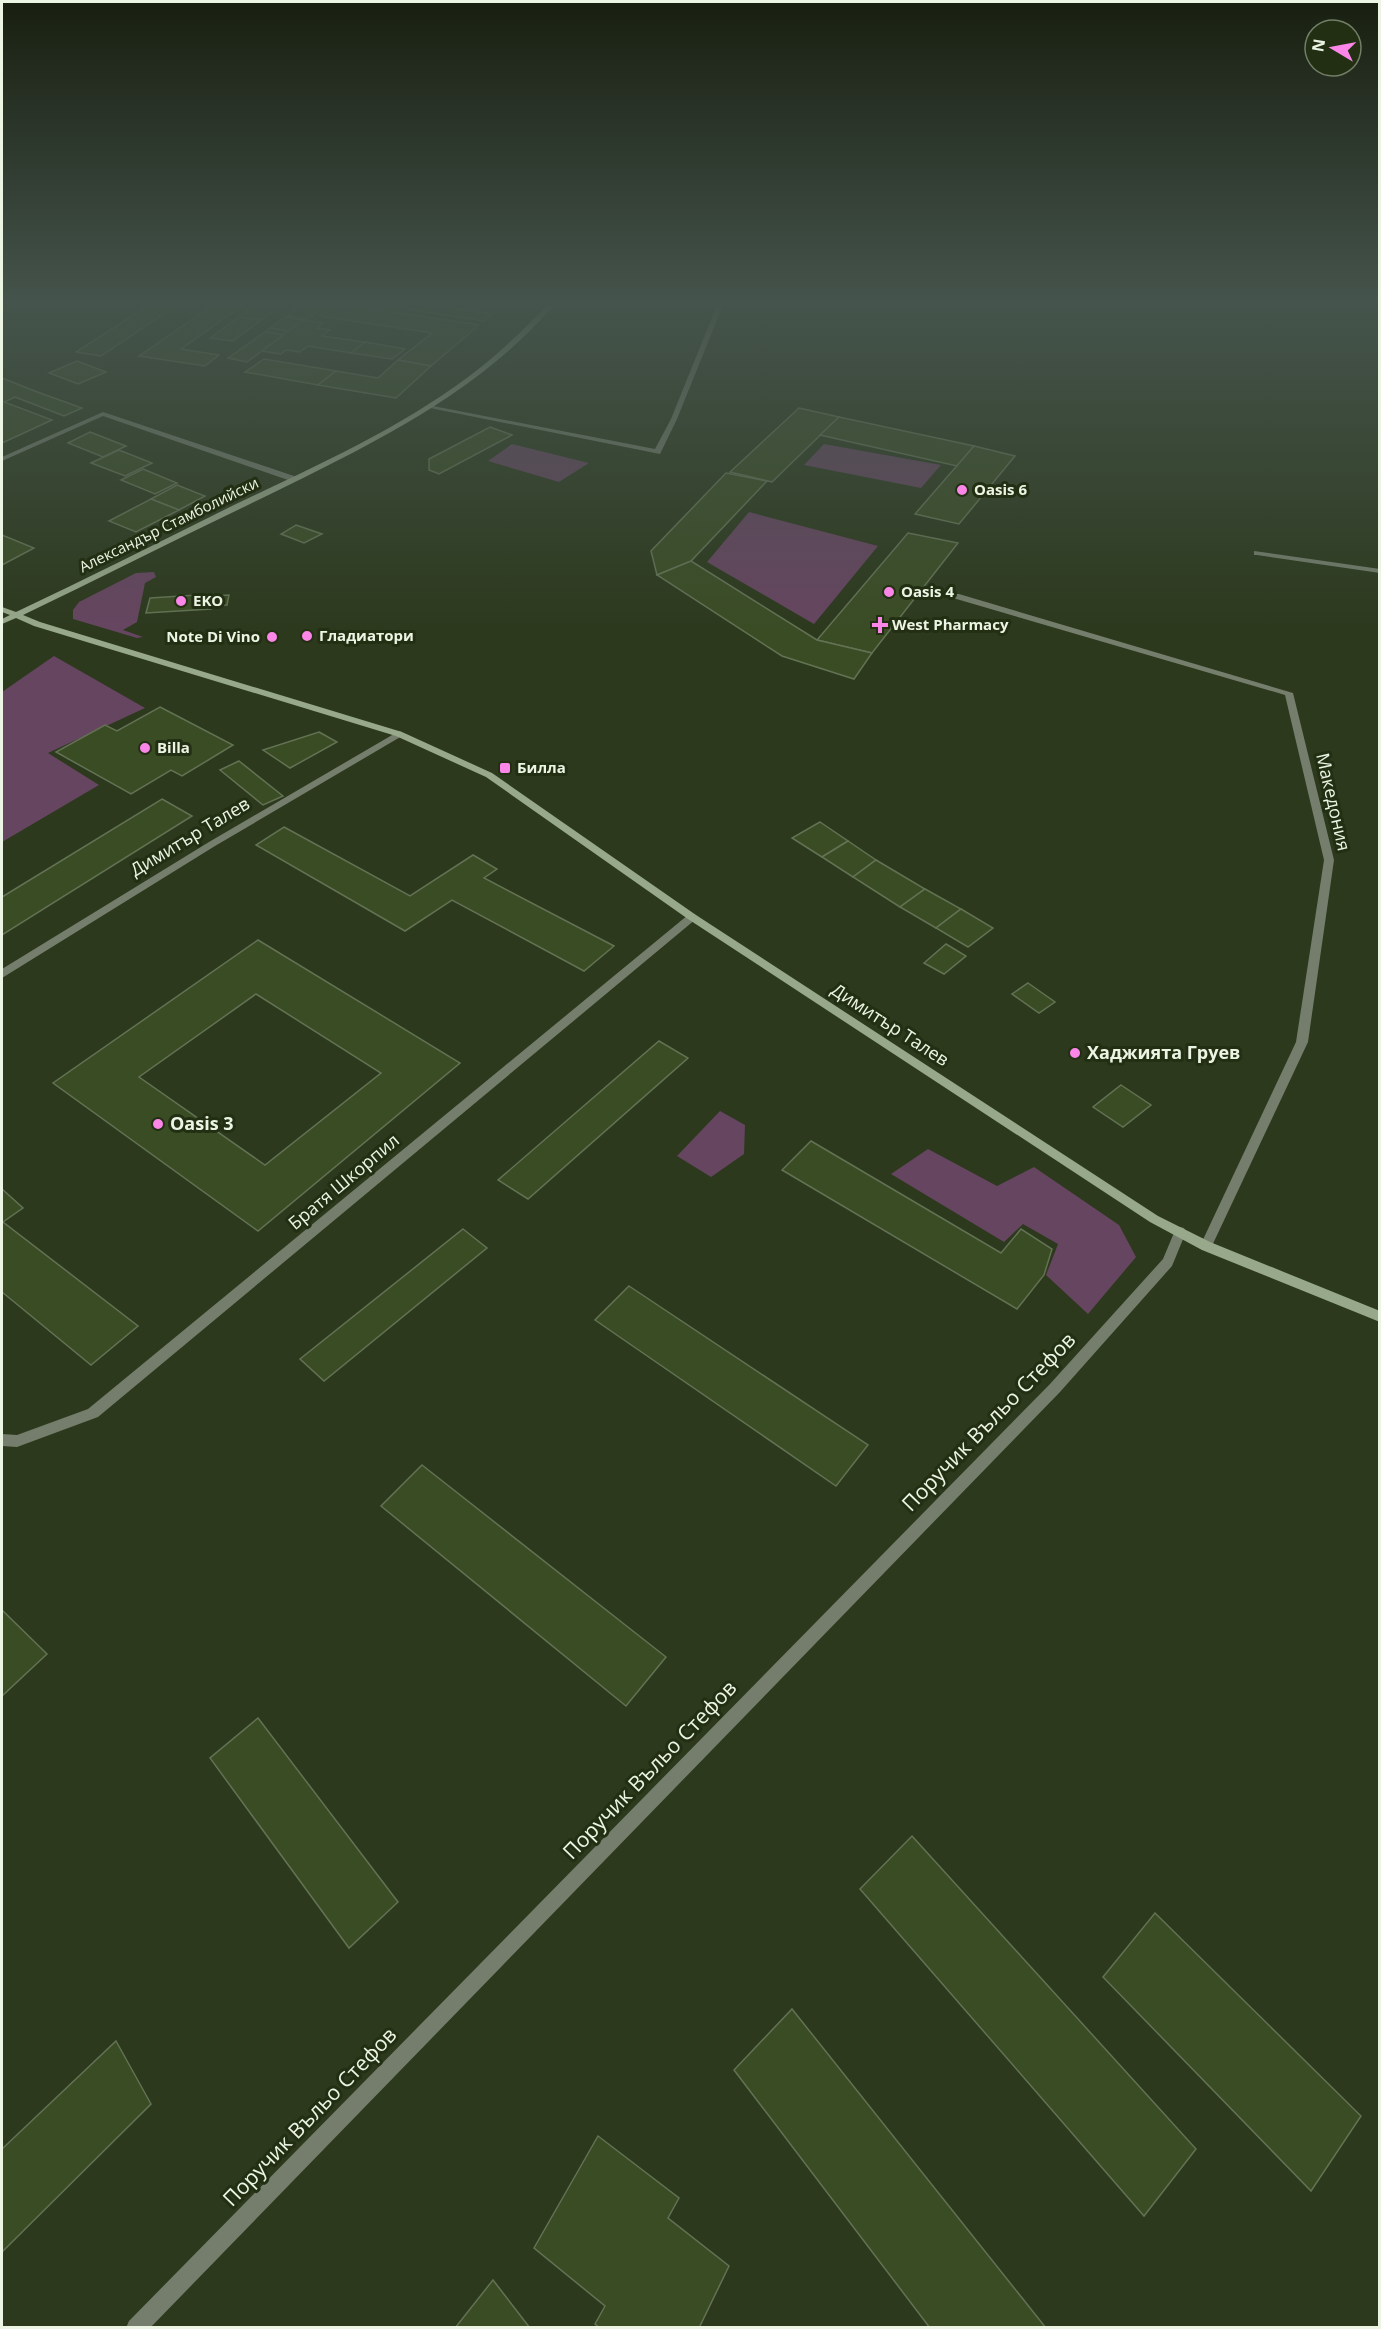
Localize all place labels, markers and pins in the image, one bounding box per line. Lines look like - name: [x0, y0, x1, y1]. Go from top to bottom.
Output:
- place label: Oasis 6: [974, 479, 1027, 499]
- marker: Oasis 6: [955, 483, 969, 497]
- place label: Oasis 4: [901, 581, 954, 601]
- marker: Oasis 4: [882, 585, 896, 599]
- place label: EKO: [193, 590, 223, 610]
- marker: EKO: [174, 594, 188, 608]
- place label: West Pharmacy: [892, 614, 1009, 634]
- marker: West Pharmacy: [873, 618, 887, 632]
- place label: Гладиатори: [319, 625, 414, 645]
- place label: Note Di Vino: [166, 626, 260, 646]
- marker: Гладиатори: [300, 629, 314, 643]
- marker: Note Di Vino: [265, 630, 279, 644]
- place label: Billa: [157, 737, 190, 757]
- marker: Billa: [138, 741, 152, 755]
- place label: Билла: [517, 757, 566, 777]
- marker: Билла: [498, 761, 512, 775]
- place label: Хаджията Груев: [1087, 1040, 1240, 1064]
- marker: Хаджията Груев: [1068, 1046, 1082, 1060]
- place label: Oasis 3: [170, 1111, 234, 1135]
- marker: Oasis 3: [151, 1117, 165, 1131]

